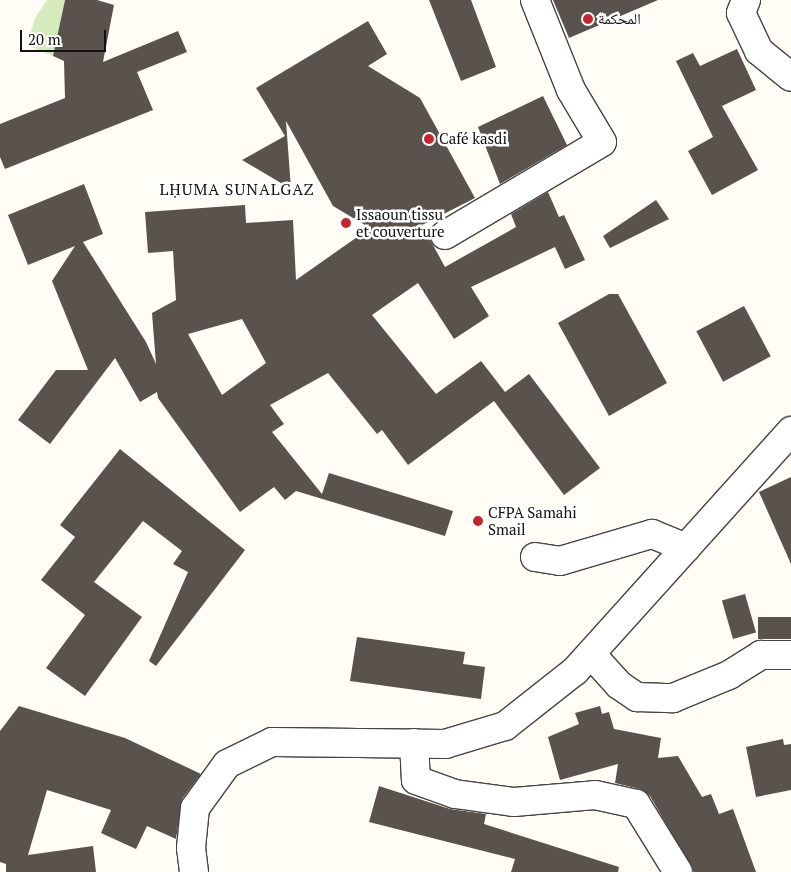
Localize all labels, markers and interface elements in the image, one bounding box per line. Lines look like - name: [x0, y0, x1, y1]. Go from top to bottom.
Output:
- place label: المحكمة: [598, 10, 641, 28]
- marker: المحكمة: [582, 13, 594, 25]
- scale bar: [22, 20, 109, 52]
- text: 20 m: [28, 29, 61, 49]
- place label: Café kasdi: [439, 130, 507, 148]
- marker: Café kasdi: [423, 133, 435, 145]
- district label: LḤUMA SUNALGAZ: [157, 179, 317, 199]
- place label: Issaoun tissu et couverture: [356, 205, 444, 240]
- marker: Issaoun tissu et couverture: [340, 217, 352, 229]
- place label: CFPA Samahi Smail: [488, 503, 577, 538]
- marker: CFPA Samahi Smail: [472, 515, 484, 527]

